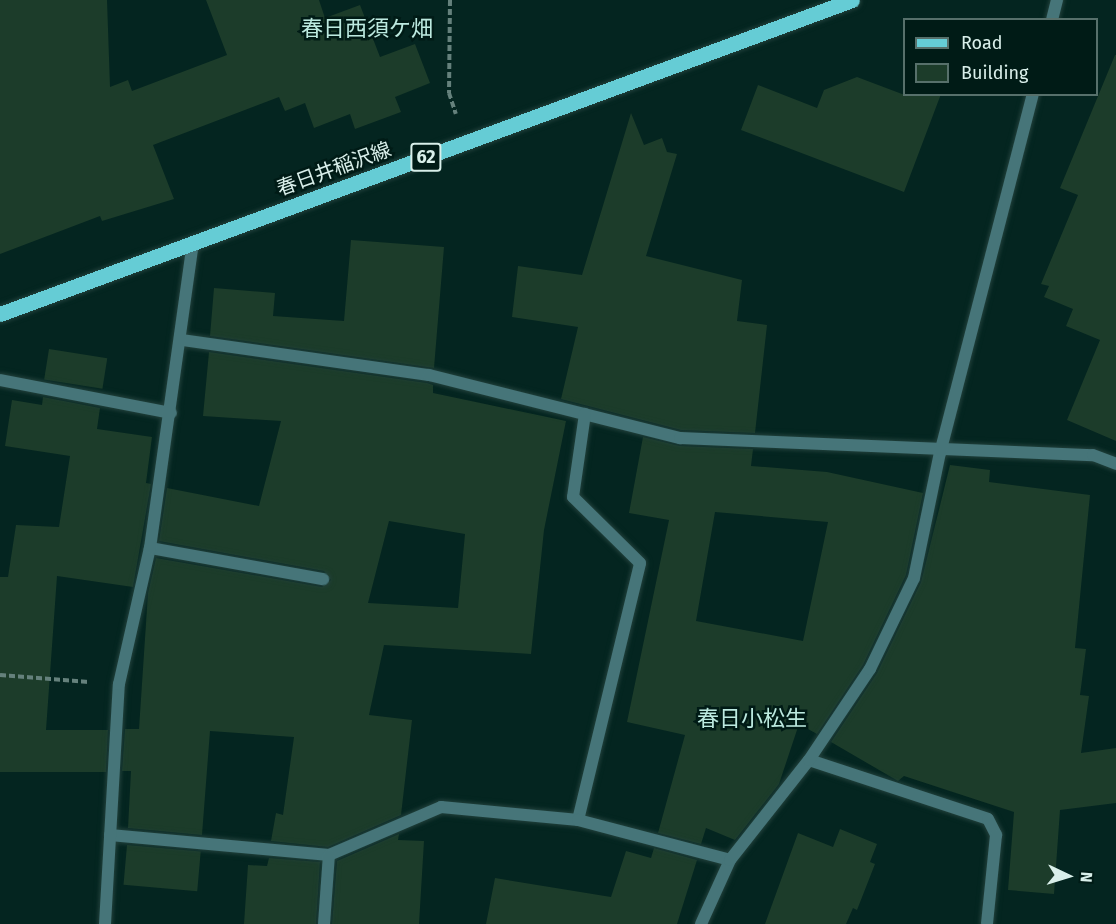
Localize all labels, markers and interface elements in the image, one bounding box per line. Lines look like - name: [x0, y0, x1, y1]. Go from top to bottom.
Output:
- district label: 春日西須ケ畑: [301, 16, 433, 42]
- legend: [903, 18, 1098, 96]
- text: Road: [961, 32, 1003, 54]
- text: Building: [961, 62, 1028, 84]
- street label: 春日井稲沢線: [274, 137, 394, 201]
- road number: 62: [410, 142, 442, 172]
- district label: 春日小松生: [697, 706, 807, 732]
- north arrow: [1038, 846, 1098, 906]
- text: N: [1077, 871, 1096, 883]

